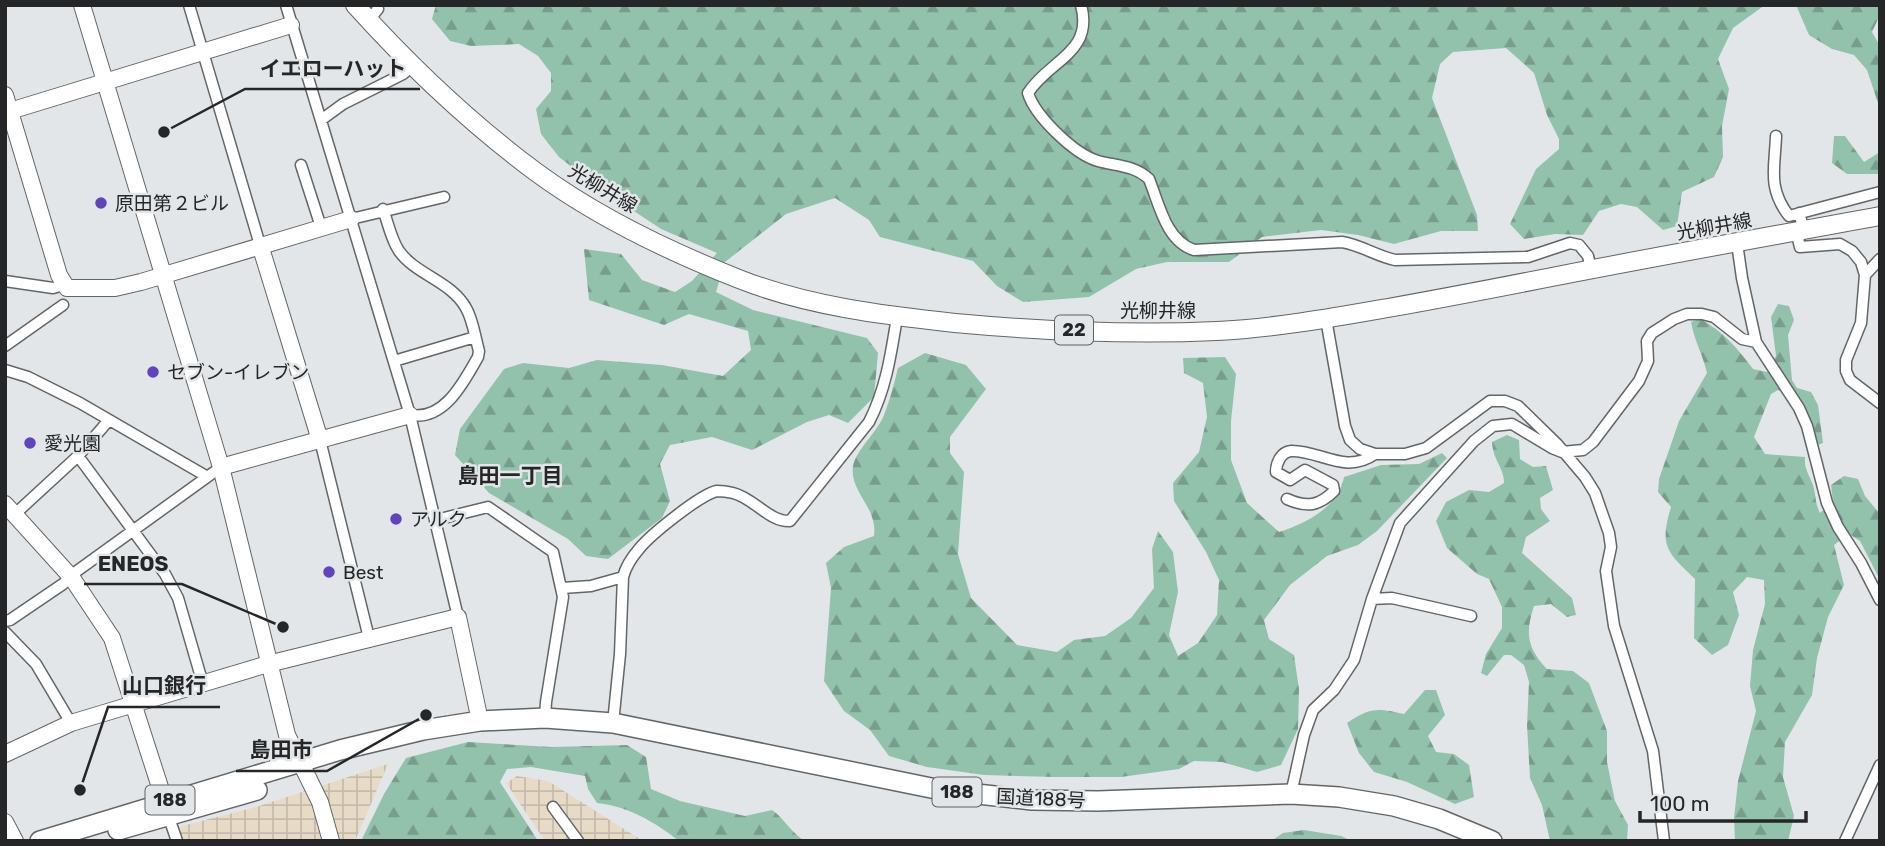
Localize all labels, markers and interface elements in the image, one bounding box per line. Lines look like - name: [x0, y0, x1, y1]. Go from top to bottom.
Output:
- callout: イエローハット: [245, 47, 420, 89]
- text: イエローハット: [260, 56, 406, 81]
- street label: 光柳井線: [564, 159, 641, 218]
- place label: 原田第２ビル: [115, 192, 229, 215]
- marker: 原田第２ビル: [93, 195, 109, 211]
- street label: 光柳井線: [1675, 209, 1754, 244]
- street label: 光柳井線: [1120, 299, 1196, 322]
- road number: 22: [1055, 316, 1093, 344]
- place label: セブン-イレブン: [167, 361, 309, 384]
- marker: セブン-イレブン: [145, 364, 161, 380]
- place label: 愛光園: [44, 432, 101, 455]
- marker: 愛光園: [22, 435, 38, 451]
- district label: 島田一丁目: [458, 463, 563, 488]
- place label: アルク: [410, 508, 467, 531]
- marker: アルク: [388, 511, 404, 527]
- callout: ENEOS: [84, 542, 182, 584]
- text: ENEOS: [98, 551, 168, 576]
- place label: Best: [343, 561, 384, 584]
- marker: Best: [321, 564, 337, 580]
- callout: 山口銀行: [108, 665, 220, 707]
- text: 山口銀行: [122, 673, 206, 698]
- callout: 島田市: [236, 729, 327, 771]
- text: 島田市: [250, 737, 313, 762]
- road number: 188: [932, 778, 982, 806]
- scale bar: [1640, 780, 1806, 824]
- street label: 国道188号: [996, 785, 1086, 812]
- road number: 188: [146, 786, 194, 814]
- text: 100 m: [1650, 791, 1709, 816]

